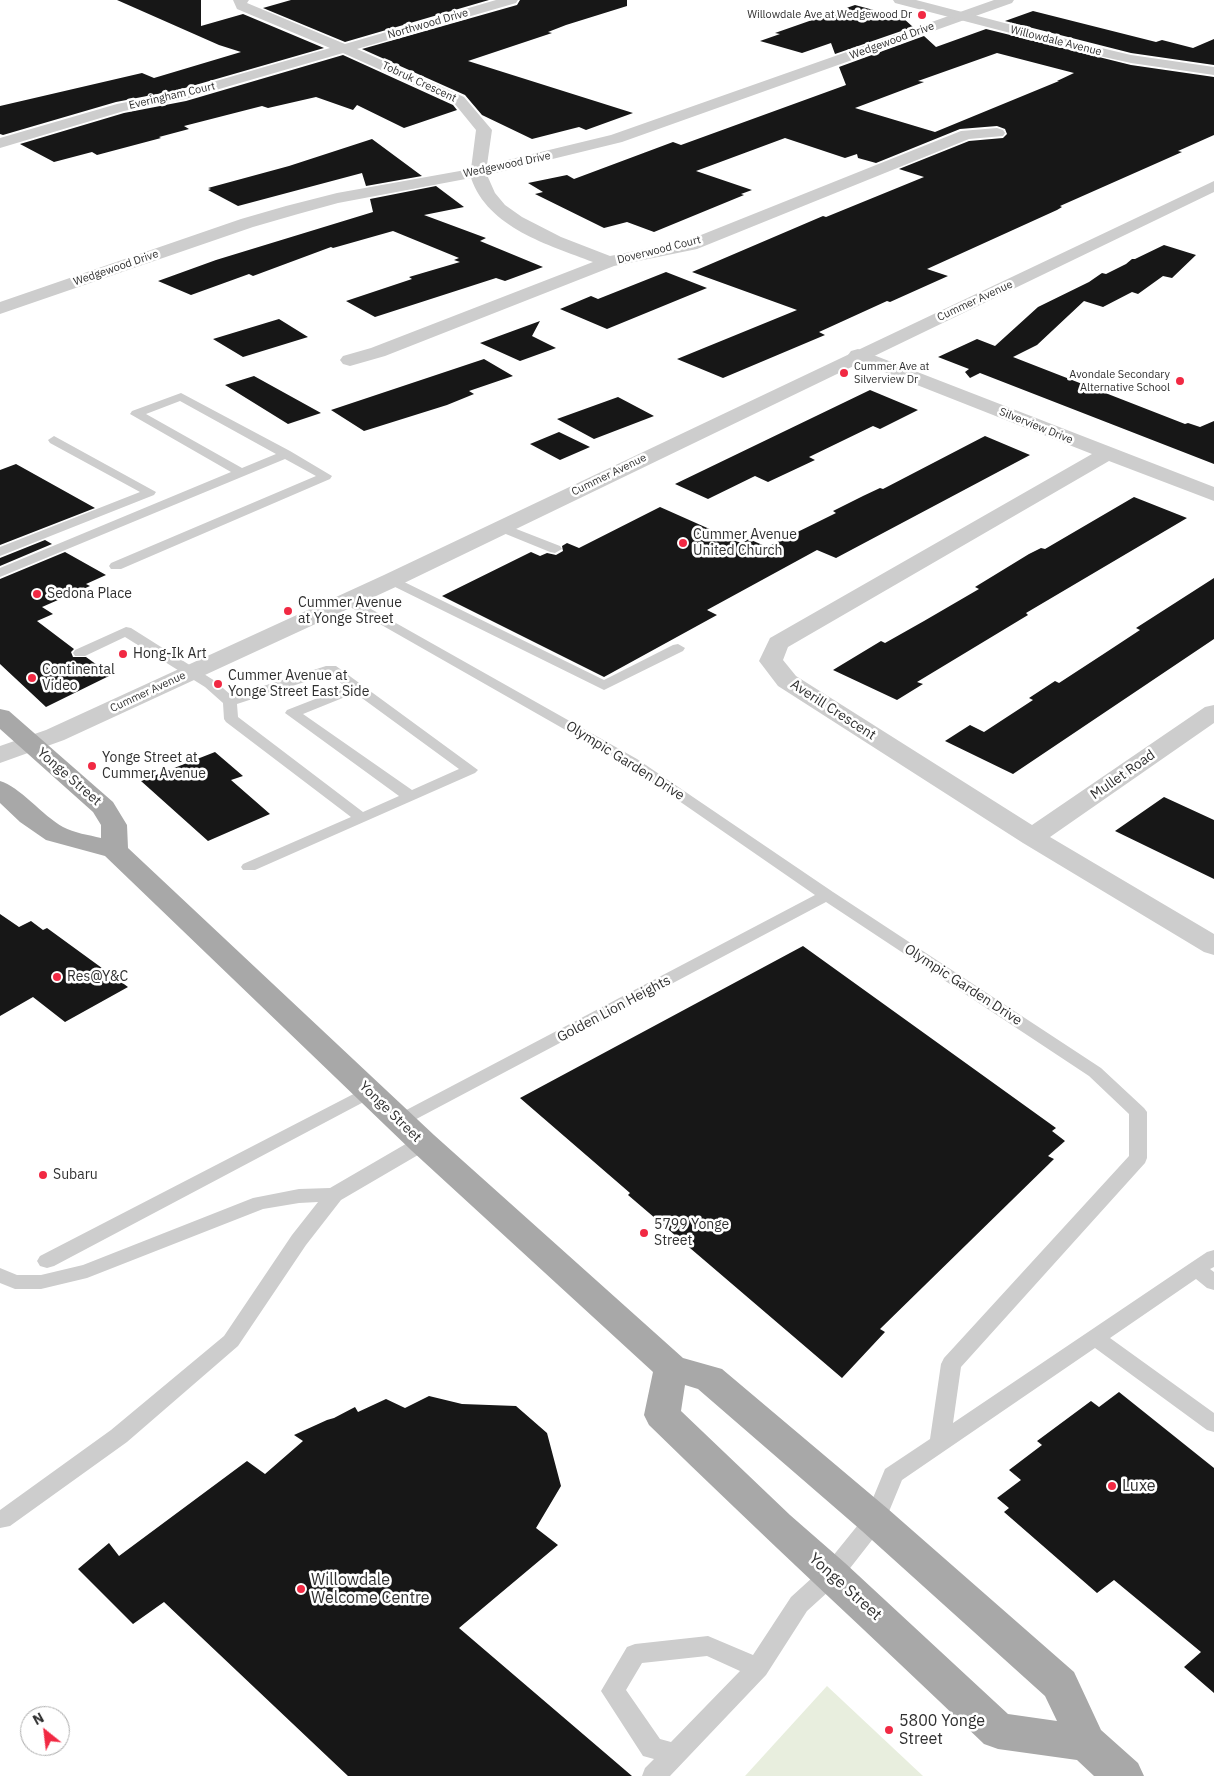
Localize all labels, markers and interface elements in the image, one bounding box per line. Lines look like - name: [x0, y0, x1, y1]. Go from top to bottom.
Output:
- street label: Northwood Drive: [386, 6, 470, 42]
- place label: Willowdale Ave at Wedgewood Dr: [747, 8, 912, 22]
- marker: Willowdale Ave at Wedgewood Dr: [916, 9, 928, 21]
- street label: Wedgewood Drive: [848, 20, 936, 62]
- street label: Willowdale Avenue: [1009, 23, 1103, 59]
- street label: Tobruk Crescent: [380, 59, 458, 105]
- street label: Everingham Court: [128, 80, 216, 112]
- street label: Wedgewood Drive: [462, 149, 552, 181]
- street label: Doverwood Court: [616, 233, 702, 267]
- street label: Wedgewood Drive: [72, 247, 160, 289]
- street label: Cummer Avenue: [935, 278, 1015, 324]
- place label: Cummer Ave at Silverview Dr: [854, 360, 929, 386]
- marker: Cummer Ave at Silverview Dr: [838, 367, 850, 379]
- place label: Avondale Secondary Alternative School: [1069, 368, 1170, 394]
- marker: Avondale Secondary Alternative School: [1174, 375, 1186, 387]
- street label: Silverview Drive: [997, 405, 1075, 447]
- street label: Cummer Avenue: [569, 451, 649, 499]
- place label: Cummer Avenue United Church: [693, 527, 797, 560]
- marker: Cummer Avenue United Church: [677, 537, 689, 549]
- place label: Sedona Place: [47, 586, 132, 602]
- marker: Sedona Place: [31, 588, 43, 600]
- place label: Cummer Avenue at Yonge Street: [298, 595, 402, 628]
- marker: Cummer Avenue at Yonge Street: [282, 605, 294, 617]
- place label: Hong-Ik Art: [133, 646, 207, 662]
- marker: Hong-Ik Art: [117, 648, 129, 660]
- place label: Continental Video: [42, 662, 115, 694]
- place label: Cummer Avenue at Yonge Street East Side: [228, 668, 369, 700]
- street label: Cummer Avenue: [108, 669, 188, 715]
- marker: Continental Video: [26, 672, 38, 684]
- street label: Averill Crescent: [787, 676, 879, 744]
- marker: Cummer Avenue at Yonge Street East Side: [212, 678, 224, 690]
- street label: Olympic Garden Drive: [563, 718, 687, 804]
- street label: Yonge Street: [33, 744, 105, 810]
- street label: Mullet Road: [1087, 747, 1159, 803]
- place label: Yonge Street at Cummer Avenue: [102, 750, 206, 782]
- marker: Yonge Street at Cummer Avenue: [86, 760, 98, 772]
- street label: Olympic Garden Drive: [901, 941, 1025, 1029]
- place label: Res@Y&C: [67, 969, 128, 985]
- marker: Res@Y&C: [51, 971, 63, 983]
- street label: Golden Lion Heights: [554, 972, 674, 1046]
- street label: Yonge Street: [355, 1078, 425, 1146]
- place label: Subaru: [53, 1167, 98, 1183]
- marker: Subaru: [37, 1169, 49, 1181]
- place label: 5799 Yonge Street: [654, 1217, 729, 1250]
- marker: 5799 Yonge Street: [638, 1227, 650, 1239]
- place label: Luxe: [1122, 1476, 1156, 1496]
- marker: Luxe: [1106, 1480, 1118, 1492]
- street label: Yonge Street: [805, 1549, 885, 1625]
- place label: Willowdale Welcome Centre: [311, 1570, 430, 1608]
- marker: Willowdale Welcome Centre: [295, 1583, 307, 1595]
- north arrow: [20, 1706, 70, 1756]
- text: N: [29, 1708, 47, 1729]
- place label: 5800 Yonge Street: [899, 1711, 985, 1749]
- marker: 5800 Yonge Street: [883, 1724, 895, 1736]

